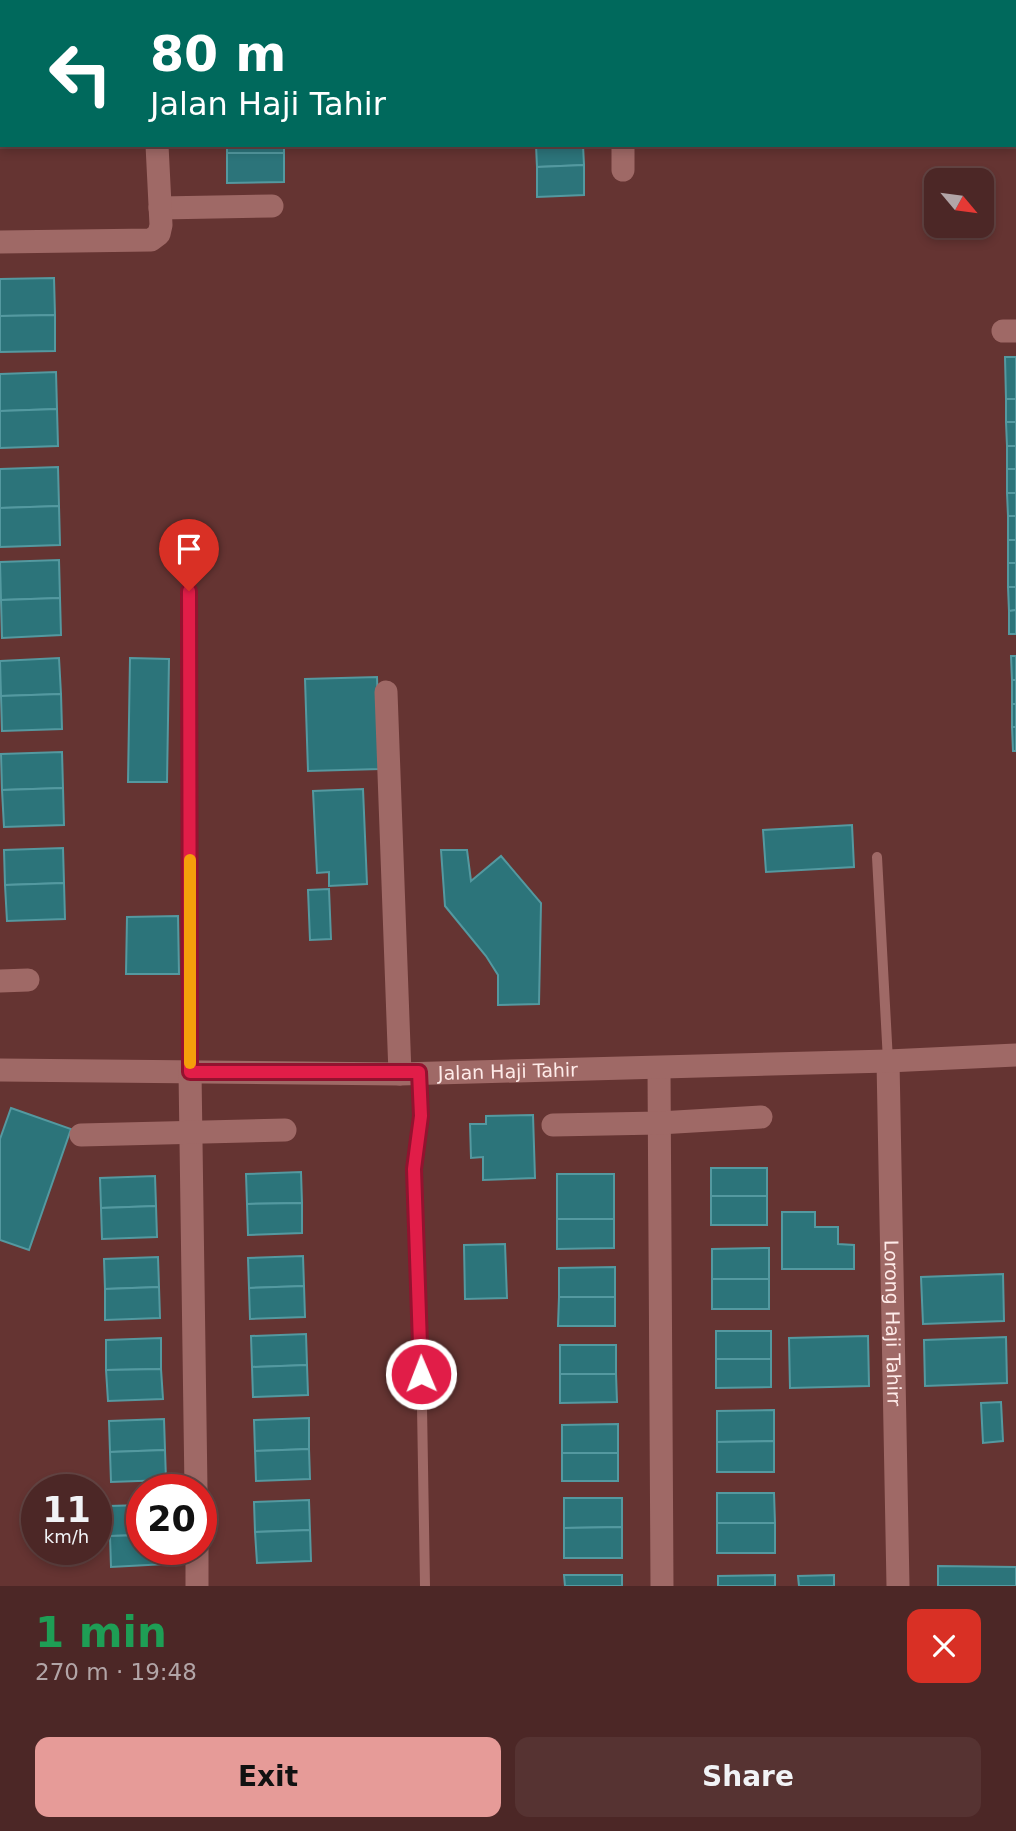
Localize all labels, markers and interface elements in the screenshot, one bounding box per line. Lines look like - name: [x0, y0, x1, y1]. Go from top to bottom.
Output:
- text: 80 m: [150, 26, 286, 83]
- icon: left: [35, 28, 126, 119]
- text: Jalan Haji Tahir: [150, 85, 386, 123]
- north arrow: [924, 168, 994, 238]
- map controls: [924, 168, 994, 238]
- pin: [159, 519, 219, 591]
- icon: arrive: [170, 530, 208, 568]
- street label: Jalan Haji Tahir: [437, 1058, 578, 1084]
- street label: Lorong Haji Tahirr: [880, 1240, 906, 1407]
- position arrow: [384, 1337, 458, 1411]
- speed limit sign: 20: [126, 1474, 217, 1565]
- text: 11: [42, 1490, 91, 1530]
- text: km/h: [44, 1526, 89, 1547]
- text: 1 min: [35, 1608, 167, 1657]
- button: close: [907, 1609, 981, 1683]
- text: 270 m · 19:48: [35, 1659, 197, 1685]
- button: Exit: [35, 1737, 501, 1817]
- button: Share: [515, 1737, 981, 1817]

